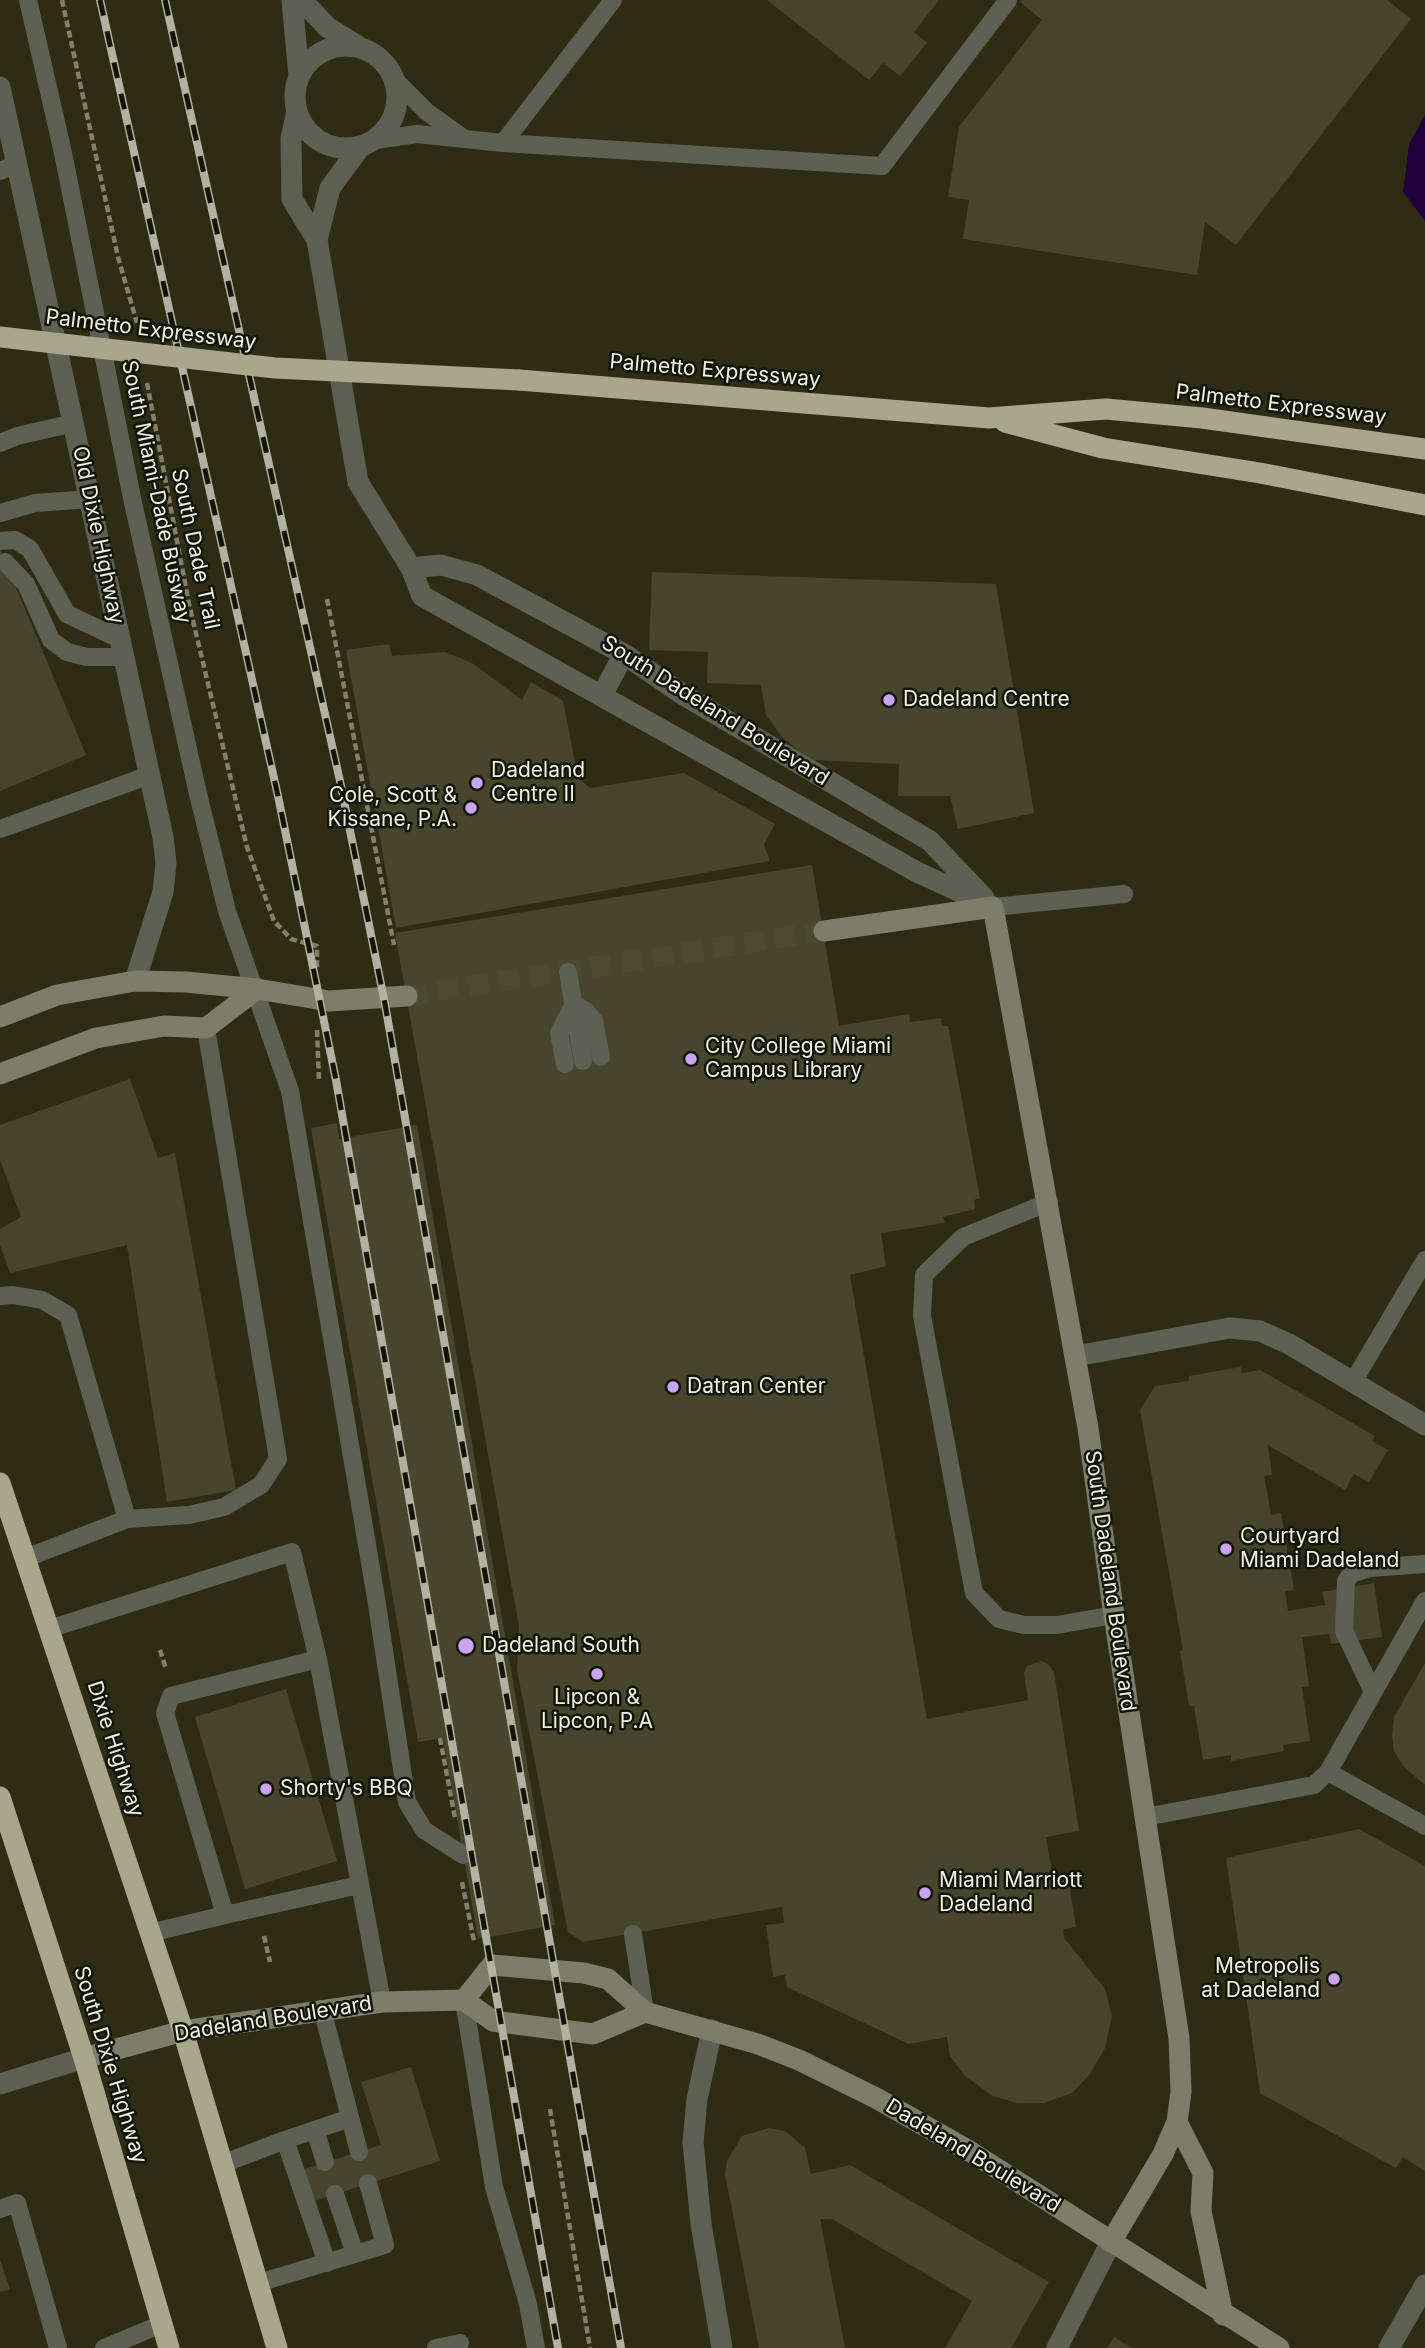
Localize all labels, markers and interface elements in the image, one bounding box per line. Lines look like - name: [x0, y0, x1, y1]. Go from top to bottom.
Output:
- street label: Palmetto Expressway: [44, 305, 258, 355]
- street label: Palmetto Expressway: [608, 349, 822, 393]
- street label: South Miami-Dade Busway: [116, 358, 196, 626]
- street label: Palmetto Expressway: [1174, 380, 1388, 430]
- street label: Old Dixie Highway: [67, 444, 129, 626]
- street label: South Dade Trail: [166, 466, 224, 632]
- street label: South Dadeland Boulevard: [597, 631, 833, 791]
- place label: Dadeland Centre: [903, 687, 1070, 713]
- marker: Dadeland Centre: [881, 692, 897, 708]
- place label: Dadeland Centre II: [491, 758, 585, 808]
- marker: Dadeland Centre II: [469, 775, 485, 791]
- place label: Cole, Scott & Kissane, P.A.: [328, 783, 457, 833]
- marker: Cole, Scott & Kissane, P.A.: [463, 800, 479, 816]
- place label: City College Miami Campus Library: [705, 1034, 891, 1084]
- marker: City College Miami Campus Library: [683, 1051, 699, 1067]
- place label: Datran Center: [687, 1374, 826, 1400]
- marker: Datran Center: [665, 1379, 681, 1395]
- street label: South Dadeland Boulevard: [1079, 1449, 1141, 1713]
- place label: Courtyard Miami Dadeland: [1240, 1524, 1399, 1574]
- marker: Courtyard Miami Dadeland: [1218, 1541, 1234, 1557]
- place label: Dadeland South: [482, 1633, 640, 1659]
- marker: Dadeland South: [456, 1636, 476, 1656]
- marker: Lipcon & Lipcon, P.A: [589, 1666, 605, 1682]
- street label: Dixie Highway: [81, 1678, 149, 1820]
- place label: Lipcon & Lipcon, P.A: [541, 1685, 653, 1735]
- place label: Shorty's BBQ: [280, 1776, 413, 1802]
- marker: Shorty's BBQ: [258, 1781, 274, 1797]
- place label: Miami Marriott Dadeland: [939, 1868, 1082, 1918]
- marker: Miami Marriott Dadeland: [917, 1885, 933, 1901]
- place label: Metropolis at Dadeland: [1201, 1954, 1320, 2004]
- street label: South Dixie Highway: [68, 1963, 152, 2167]
- marker: Metropolis at Dadeland: [1326, 1971, 1342, 1987]
- street label: Dadeland Boulevard: [172, 1991, 374, 2047]
- street label: Dadeland Boulevard: [881, 2094, 1065, 2218]

